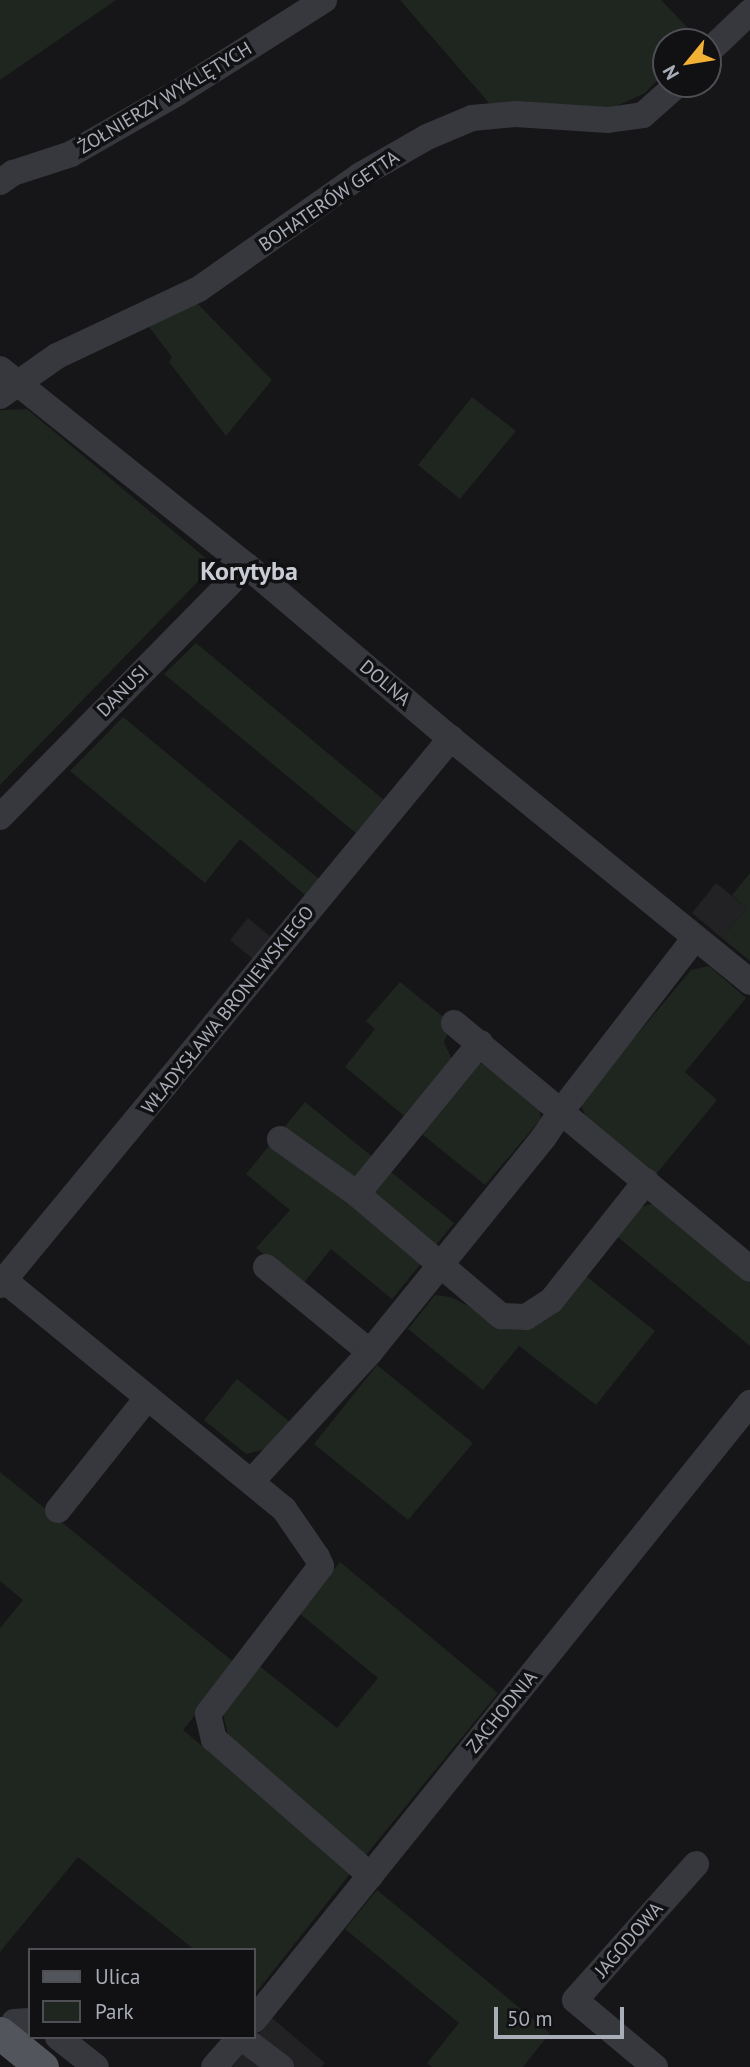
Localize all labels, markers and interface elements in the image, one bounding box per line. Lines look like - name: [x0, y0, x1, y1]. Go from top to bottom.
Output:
- north arrow: [652, 28, 722, 98]
- street label: ŻOŁNIERZY WYKLĘTYCH: [74, 37, 256, 159]
- text: N: [657, 61, 684, 84]
- street label: BOHATERÓW GETTA: [254, 146, 404, 256]
- district label: Korytyba: [200, 555, 298, 587]
- street label: DOLNA: [355, 655, 415, 711]
- street label: DANUSI: [92, 660, 154, 722]
- street label: WŁADYSŁAWA BRONIEWSKIEGO: [137, 901, 319, 1119]
- street label: ZACHODNIA: [462, 1666, 542, 1758]
- street label: JAGODOWA: [590, 1898, 668, 1982]
- legend: [28, 1948, 256, 2039]
- text: Ulica: [95, 1963, 140, 1990]
- scale bar: [498, 1994, 628, 2038]
- text: Park: [95, 1998, 134, 2025]
- text: 50 m: [507, 2005, 553, 2032]

